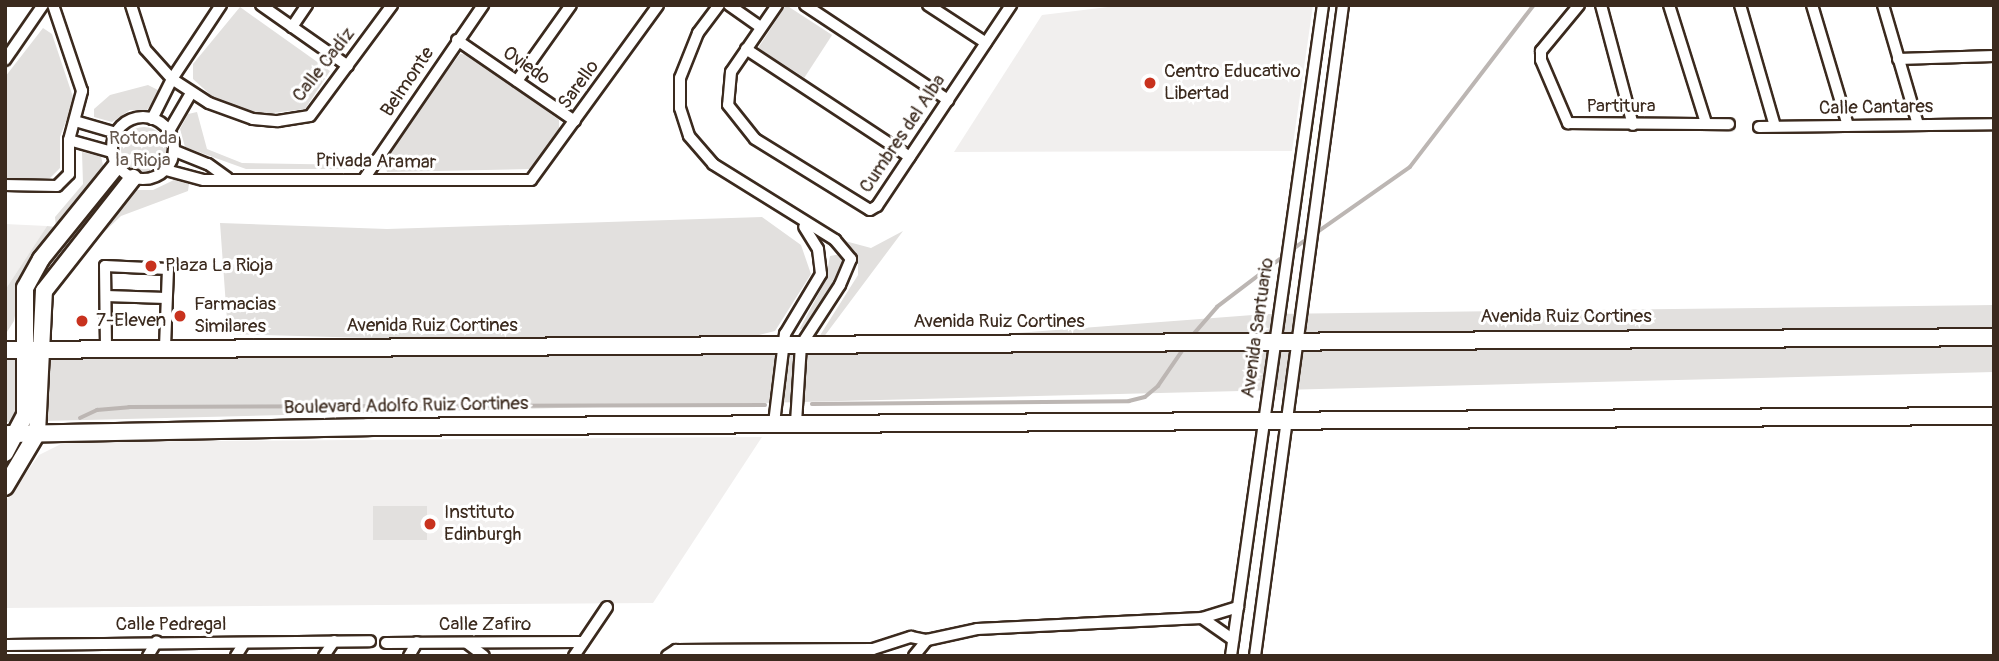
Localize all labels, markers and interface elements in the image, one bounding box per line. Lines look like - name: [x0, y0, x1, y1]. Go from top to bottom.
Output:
- street label: Calle Cadíz: [288, 23, 360, 107]
- street label: Oviedo: [498, 42, 554, 90]
- street label: Belmonte: [376, 43, 440, 121]
- street label: Sarello: [554, 56, 604, 114]
- place label: Centro Educativo Libertad: [1164, 61, 1301, 105]
- street label: Cumbres del Alba: [855, 70, 951, 198]
- marker: Centro Educativo Libertad: [1142, 75, 1158, 91]
- street label: Partitura: [1586, 96, 1656, 118]
- street label: Calle Cantares: [1819, 96, 1933, 120]
- park label: Rotonda la Rioja: [109, 128, 177, 172]
- street label: Privada Aramar: [315, 150, 437, 174]
- place label: Plaza La Rioja: [165, 255, 273, 277]
- street label: Avenida Santuario: [1237, 256, 1279, 400]
- marker: Plaza La Rioja: [143, 258, 159, 274]
- place label: Farmacias Similares: [194, 294, 276, 338]
- street label: Avenida Ruiz Cortines: [1480, 306, 1652, 328]
- marker: Farmacias Similares: [172, 308, 188, 324]
- place label: 7-Eleven: [96, 310, 166, 332]
- street label: Avenida Ruiz Cortines: [913, 311, 1085, 333]
- marker: 7-Eleven: [74, 313, 90, 329]
- street label: Avenida Ruiz Cortines: [346, 315, 518, 337]
- street label: Boulevard Adolfo Ruiz Cortines: [283, 392, 529, 420]
- place label: Instituto Edinburgh: [444, 502, 521, 546]
- marker: Instituto Edinburgh: [422, 516, 438, 532]
- street label: Calle Pedregal: [116, 614, 226, 636]
- street label: Calle Zafiro: [439, 614, 531, 636]

